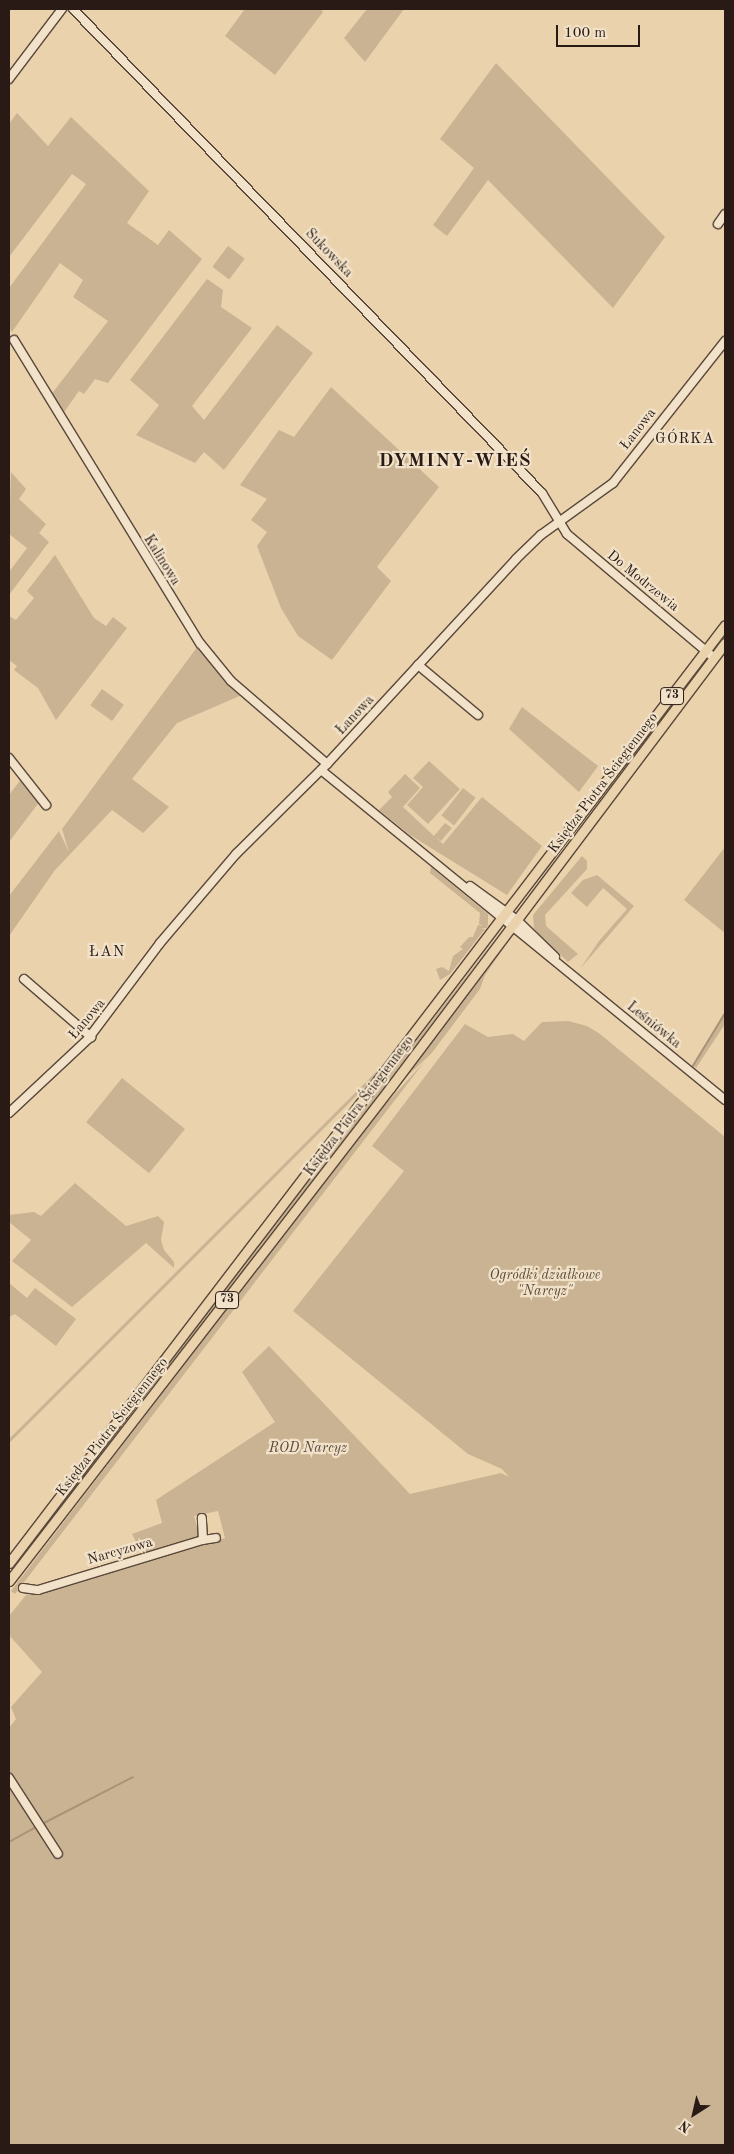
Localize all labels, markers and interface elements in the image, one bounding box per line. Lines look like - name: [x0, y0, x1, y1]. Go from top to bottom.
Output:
- scale bar: [559, 15, 643, 47]
- text: 100 m: [564, 26, 606, 41]
- street label: Sukowska: [302, 225, 356, 281]
- street label: Łanowa: [617, 405, 659, 453]
- district label: GÓRKA: [654, 431, 716, 449]
- district label: DYMINY-WIEŚ: [377, 451, 533, 473]
- street label: Kalinowa: [140, 532, 184, 588]
- street label: Do Modrzewia: [604, 547, 682, 615]
- road number: 73: [660, 686, 684, 706]
- street label: Łanowa: [332, 692, 378, 738]
- street label: Księdza Piotra Ściegiennego: [545, 709, 661, 857]
- district label: ŁAN: [88, 944, 126, 962]
- street label: Łanowa: [65, 995, 109, 1043]
- street label: Leśniówka: [623, 998, 685, 1052]
- street label: Księdza Piotra Ściegiennego: [301, 1032, 417, 1180]
- park label: Ogródki działkowe "Narcyz": [490, 1267, 600, 1300]
- road number: 73: [214, 1290, 240, 1310]
- street label: Księdza Piotra Ściegiennego: [53, 1354, 171, 1500]
- park label: ROD Narcyz: [269, 1440, 347, 1456]
- street label: Narcyzowa: [85, 1534, 155, 1568]
- north arrow: [669, 2089, 719, 2139]
- text: N: [677, 2117, 694, 2135]

